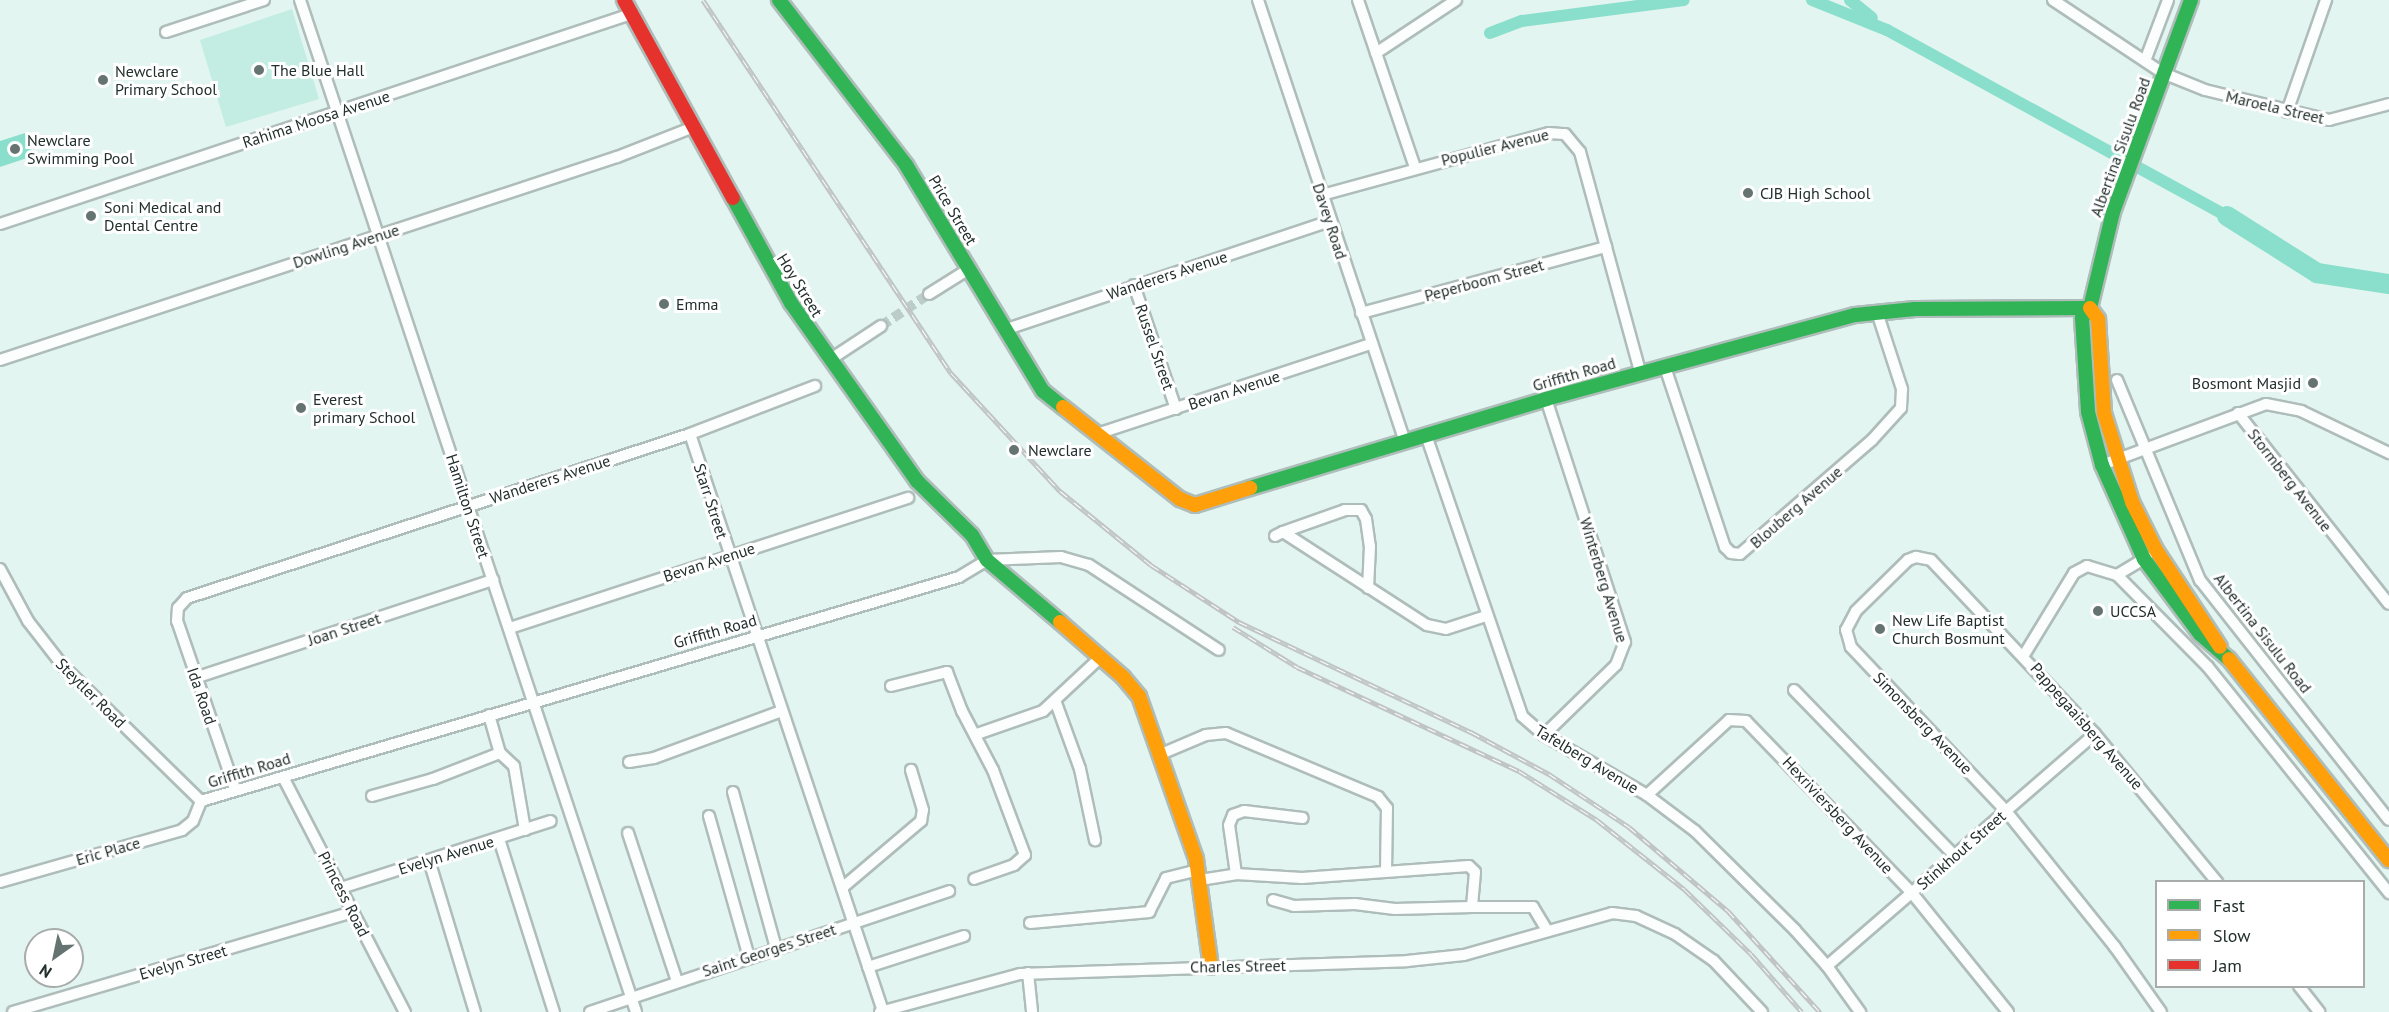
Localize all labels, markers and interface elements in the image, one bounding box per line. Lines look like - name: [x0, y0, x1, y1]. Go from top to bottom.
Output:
- place label: The Blue Hall: [271, 60, 364, 80]
- place label: Newclare Primary School: [115, 61, 217, 99]
- marker: The Blue Hall: [252, 63, 266, 77]
- marker: Newclare Primary School: [96, 73, 110, 87]
- street label: Albertina Sisulu Road: [2086, 75, 2154, 219]
- street label: Rahima Moosa Avenue: [240, 86, 392, 152]
- street label: Maroela Street: [2224, 86, 2326, 128]
- street label: Populier Avenue: [1439, 124, 1551, 170]
- place label: Newclare Swimming Pool: [27, 130, 134, 168]
- marker: Newclare Swimming Pool: [8, 142, 22, 156]
- street label: Price Street: [925, 172, 981, 248]
- street label: Davey Road: [1309, 180, 1351, 262]
- place label: CJB High School: [1760, 183, 1870, 203]
- marker: CJB High School: [1741, 186, 1755, 200]
- place label: Soni Medical and Dental Centre: [104, 197, 221, 235]
- marker: Soni Medical and Dental Centre: [82, 207, 100, 225]
- street label: Dowling Avenue: [290, 220, 402, 272]
- street label: Wanderers Avenue: [1104, 246, 1230, 304]
- street label: Hoy Street: [773, 249, 827, 321]
- street label: Peperboom Street: [1422, 255, 1546, 305]
- place label: Emma: [676, 294, 718, 314]
- marker: Emma: [657, 297, 671, 311]
- street label: Russel Street: [1131, 302, 1179, 392]
- street label: Griffith Road: [1530, 353, 1618, 395]
- street label: Bevan Avenue: [1185, 366, 1283, 414]
- place label: Bosmont Masjid: [2192, 373, 2301, 393]
- marker: Bosmont Masjid: [2306, 376, 2320, 390]
- place label: Everest primary School: [313, 389, 416, 427]
- marker: Everest primary School: [294, 401, 308, 415]
- street label: Stormberg Avenue: [2244, 425, 2336, 535]
- place label: Newclare: [1028, 440, 1092, 460]
- marker: Newclare: [1005, 441, 1023, 459]
- street label: Wanderers Avenue: [487, 450, 613, 508]
- street label: Hamilton Street: [442, 452, 494, 560]
- street label: Starr Street: [690, 461, 732, 541]
- street label: Blouberg Avenue: [1746, 462, 1846, 552]
- street label: Winterberg Avenue: [1576, 515, 1632, 645]
- street label: Bevan Avenue: [660, 538, 758, 586]
- street label: Albertina Sisulu Road: [2210, 569, 2316, 697]
- place label: UCCSA: [2110, 601, 2156, 621]
- marker: UCCSA: [2091, 604, 2105, 618]
- street label: Joan Street: [305, 608, 383, 650]
- street label: Griffith Road: [671, 610, 759, 652]
- place label: New Life Baptist Church Bosmunt: [1892, 610, 2005, 648]
- marker: New Life Baptist Church Bosmunt: [1873, 622, 1887, 636]
- street label: Steytler Road: [52, 654, 130, 732]
- street label: Pappegaaisberg Avenue: [2027, 659, 2147, 793]
- street label: Ida Road: [183, 665, 221, 727]
- street label: Simonsberg Avenue: [1869, 668, 1977, 778]
- street label: Tafelberg Avenue: [1532, 720, 1642, 798]
- street label: Griffith Road: [205, 748, 293, 792]
- street label: Hexriviersberg Avenue: [1779, 752, 1897, 878]
- street label: Stinkhout Street: [1913, 806, 2009, 894]
- street label: Evelyn Avenue: [396, 831, 496, 879]
- street label: Eric Place: [73, 833, 143, 869]
- street label: Princess Road: [314, 848, 374, 940]
- legend: [2155, 880, 2365, 988]
- text: Fast: [2213, 894, 2245, 917]
- street label: Saint Georges Street: [700, 919, 838, 981]
- text: Slow: [2213, 924, 2251, 947]
- north arrow: [24, 928, 84, 988]
- street label: Evelyn Street: [137, 940, 229, 984]
- text: Jam: [2213, 954, 2242, 977]
- street label: Charles Street: [1190, 956, 1286, 976]
- text: N: [35, 960, 55, 983]

